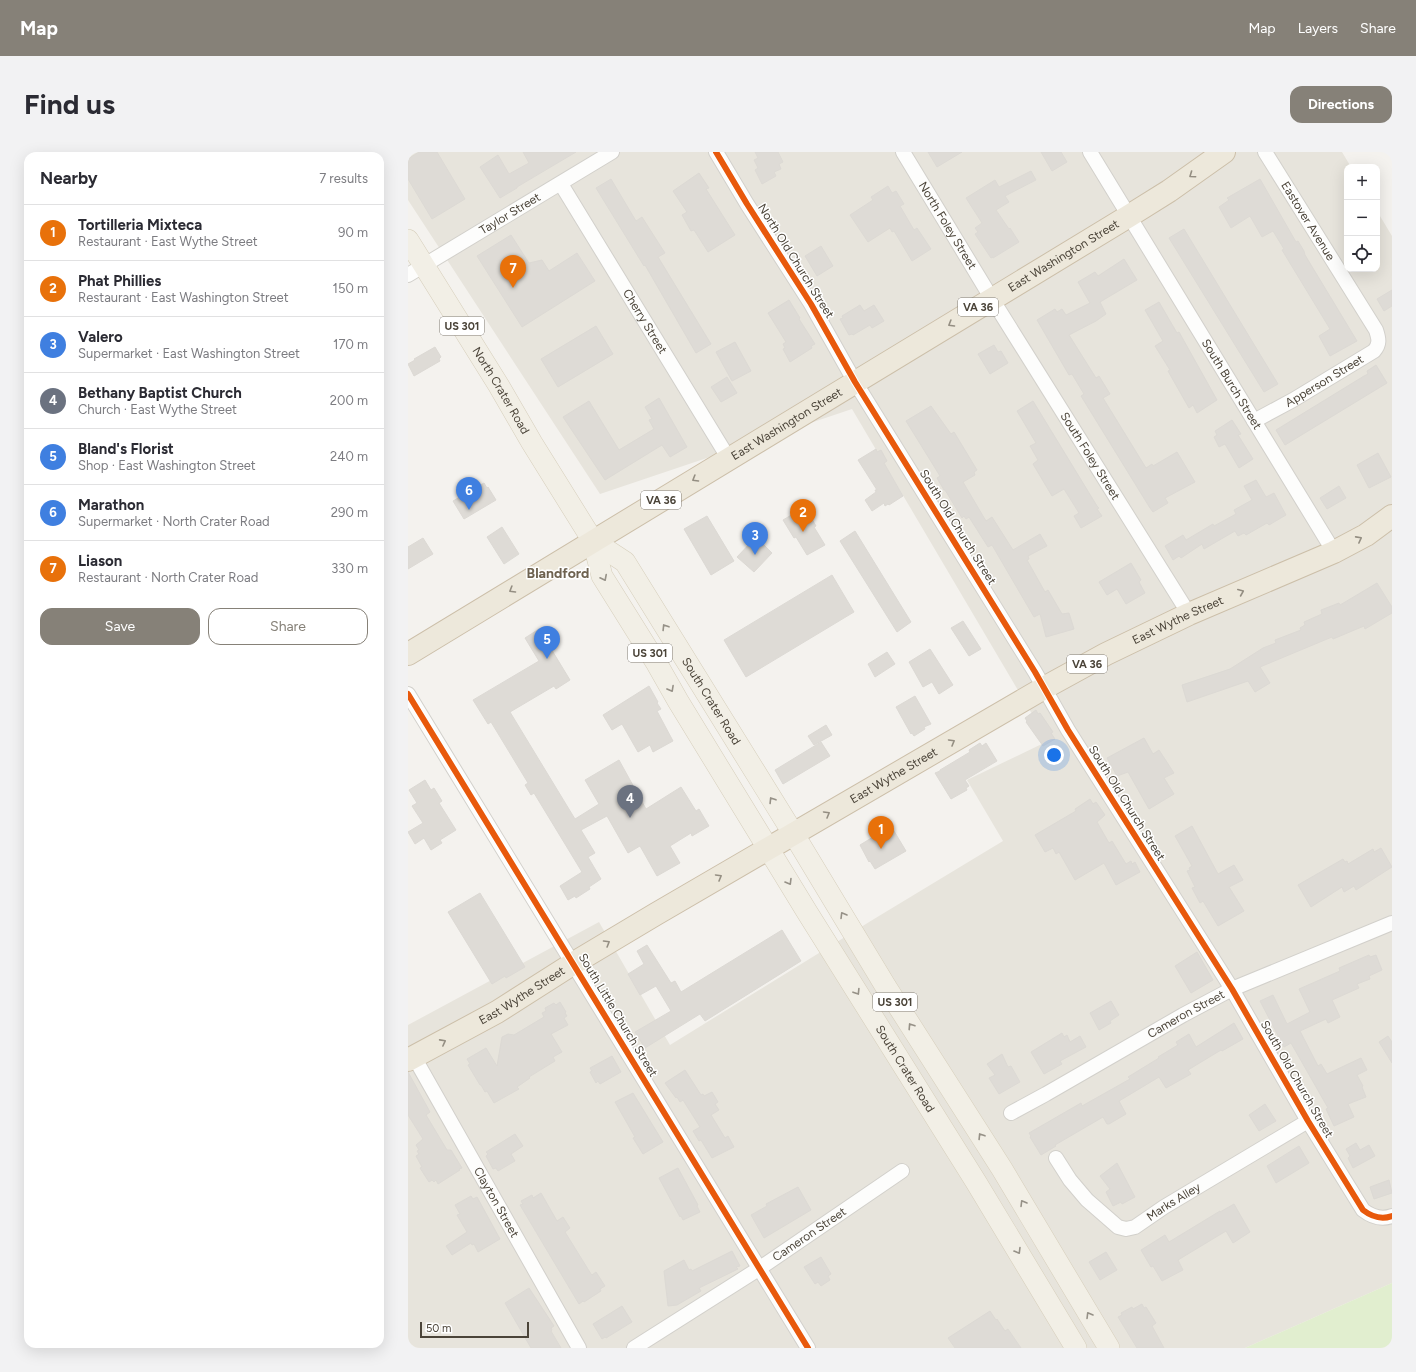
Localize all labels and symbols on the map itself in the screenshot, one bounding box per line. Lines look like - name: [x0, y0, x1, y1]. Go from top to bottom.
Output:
- one-way arrow: [1190, 170, 1197, 177]
- street label: North Foley Street: [916, 179, 980, 272]
- street label: Eastover Avenue: [1278, 179, 1338, 263]
- street label: Taylor Street: [477, 190, 543, 237]
- street label: North Old Church Street: [755, 201, 837, 321]
- street label: East Washington Street: [1006, 217, 1122, 295]
- pin: 7: [500, 255, 526, 288]
- street label: Cherry Street: [620, 287, 670, 357]
- road number: VA 36: [958, 298, 998, 316]
- road number: US 301: [440, 317, 484, 335]
- one-way arrow: [948, 319, 955, 326]
- street label: South Burch Street: [1199, 337, 1265, 432]
- street label: North Crater Road: [469, 344, 532, 437]
- street label: Apperson Street: [1283, 352, 1366, 410]
- street label: East Washington Street: [729, 385, 845, 463]
- street label: South Foley Street: [1058, 410, 1123, 503]
- street label: South Old Church Street: [917, 467, 999, 588]
- one-way arrow: [692, 475, 699, 482]
- pin: 6: [456, 477, 482, 510]
- road number: VA 36: [641, 491, 681, 509]
- pin: 2: [790, 499, 816, 532]
- pin: 3: [742, 522, 768, 555]
- one-way arrow: [1355, 536, 1362, 543]
- district label: Blandford: [527, 565, 589, 582]
- one-way arrow: [599, 574, 607, 582]
- one-way arrow: [509, 586, 516, 593]
- one-way arrow: [1236, 589, 1244, 597]
- street label: East Wythe Street: [1130, 593, 1226, 647]
- one-way arrow: [662, 625, 669, 632]
- pin: 5: [534, 626, 560, 659]
- road number: US 301: [628, 644, 672, 662]
- street label: South Crater Road: [679, 655, 744, 747]
- road number: VA 36: [1067, 655, 1107, 673]
- one-way arrow: [667, 685, 674, 692]
- one-way arrow: [947, 739, 955, 746]
- street label: South Old Church Street: [1086, 743, 1168, 864]
- street label: East Wythe Street: [848, 744, 940, 806]
- your location: [1044, 745, 1064, 765]
- pin: 4: [617, 785, 643, 818]
- one-way arrow: [769, 797, 777, 804]
- one-way arrow: [823, 811, 830, 818]
- pin: 1: [868, 816, 894, 849]
- one-way arrow: [715, 874, 722, 881]
- one-way arrow: [784, 878, 792, 885]
- one-way arrow: [840, 913, 847, 920]
- one-way arrow: [603, 940, 610, 947]
- street label: South Little Church Street: [576, 951, 661, 1080]
- street label: East Wythe Street: [477, 963, 568, 1027]
- street label: Cameron Street: [1145, 987, 1227, 1041]
- one-way arrow: [853, 988, 860, 995]
- road number: US 301: [873, 993, 917, 1011]
- street label: South Old Church Street: [1258, 1018, 1337, 1140]
- street label: South Crater Road: [873, 1023, 938, 1115]
- one-way arrow: [908, 1023, 916, 1030]
- one-way arrow: [438, 1039, 446, 1047]
- one-way arrow: [978, 1133, 986, 1140]
- street label: Clayton Street: [471, 1165, 522, 1240]
- street label: Marks Alley: [1144, 1179, 1204, 1224]
- one-way arrow: [1020, 1200, 1027, 1207]
- street label: Cameron Street: [770, 1204, 849, 1264]
- one-way arrow: [1013, 1247, 1021, 1254]
- one-way arrow: [1087, 1312, 1094, 1319]
- scale bar: [420, 1320, 529, 1339]

